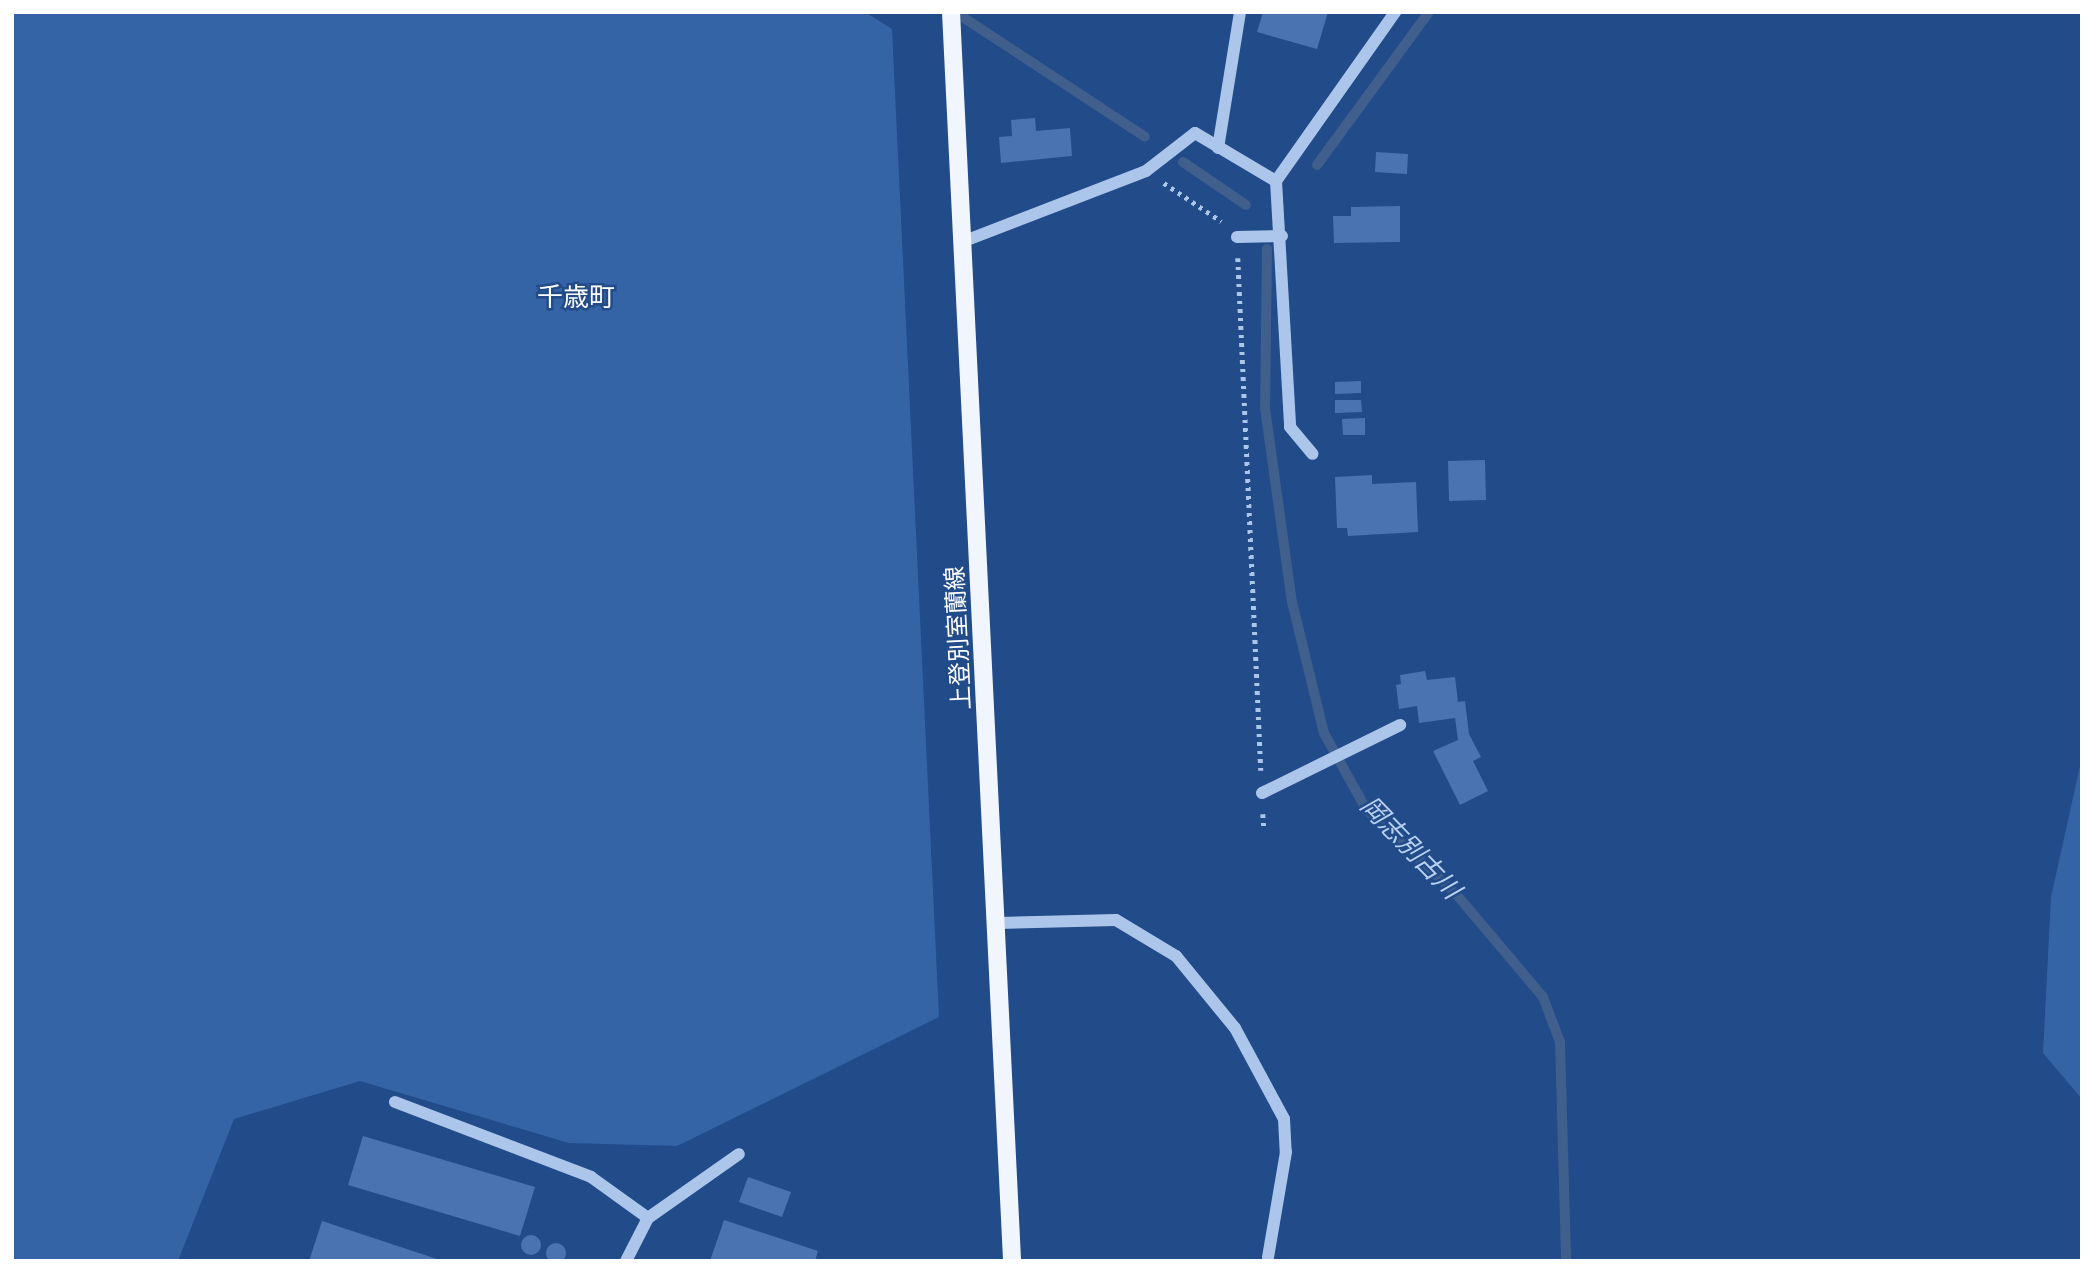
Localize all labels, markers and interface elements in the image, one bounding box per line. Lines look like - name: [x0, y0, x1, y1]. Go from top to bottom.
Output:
- district label: 千歳町: [537, 282, 615, 314]
- street label: 上登別室蘭線: [940, 565, 976, 711]
- water label: 岡志別古川: [1354, 790, 1466, 906]

